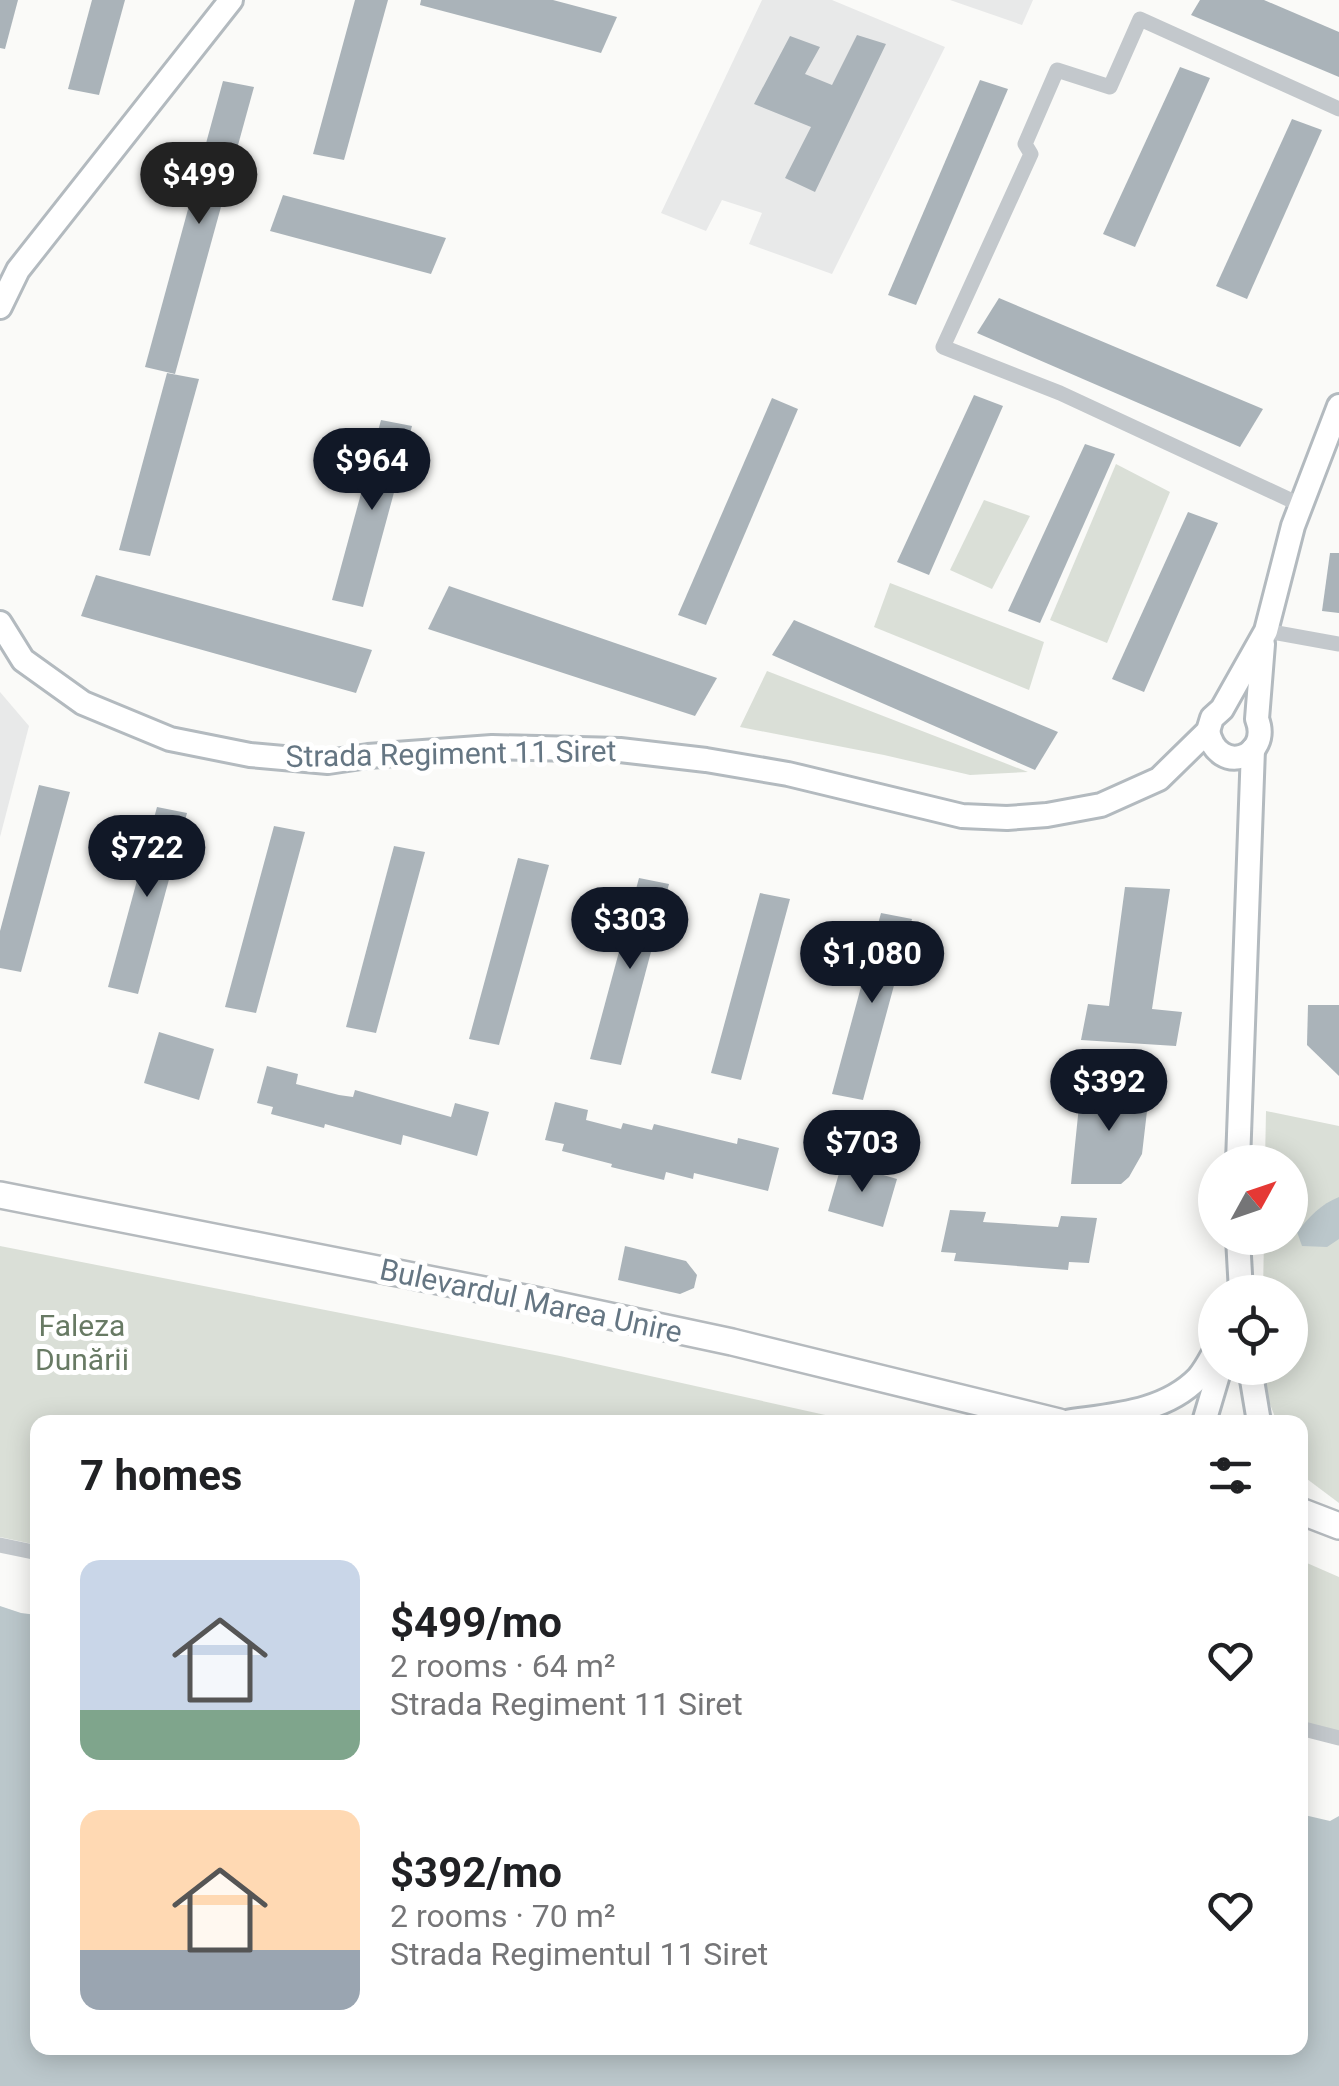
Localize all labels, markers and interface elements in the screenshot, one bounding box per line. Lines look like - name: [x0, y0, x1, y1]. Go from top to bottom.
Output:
- pin: $499: [140, 142, 258, 227]
- text: $499: [162, 155, 236, 193]
- pin: $964: [313, 428, 431, 513]
- text: $964: [335, 441, 409, 479]
- street label: Strada Regiment 11 Siret: [285, 733, 617, 774]
- pin: $722: [88, 815, 206, 900]
- text: $722: [110, 828, 184, 866]
- pin: $303: [571, 887, 689, 972]
- text: $303: [593, 900, 667, 938]
- pin: $1,080: [791, 921, 953, 1006]
- text: $1,080: [822, 934, 922, 972]
- pin: $392: [1050, 1049, 1168, 1134]
- text: $392: [1072, 1062, 1146, 1100]
- pin: $703: [803, 1110, 921, 1195]
- text: $703: [825, 1123, 899, 1161]
- north arrow: [1198, 1145, 1308, 1255]
- map controls: [1198, 1145, 1308, 1385]
- street label: Bulevardul Marea Unire: [377, 1251, 685, 1350]
- button: locate: [1198, 1275, 1308, 1385]
- park label: Faleza Dunării: [35, 1308, 129, 1377]
- icon: filters: [1203, 1448, 1258, 1503]
- text: 7 homes: [80, 1451, 242, 1500]
- text: $499/mo: [390, 1598, 562, 1647]
- icon: home: [160, 1600, 280, 1720]
- icon: heart: [1203, 1633, 1258, 1688]
- text: 2 rooms · 64 m²: [390, 1647, 615, 1685]
- text: Strada Regiment 11 Siret: [390, 1685, 743, 1723]
- text: $392/mo: [390, 1848, 562, 1897]
- icon: home: [160, 1850, 280, 1970]
- icon: heart: [1203, 1883, 1258, 1938]
- text: 2 rooms · 70 m²: [390, 1897, 615, 1935]
- text: Strada Regimentul 11 Siret: [390, 1935, 768, 1973]

